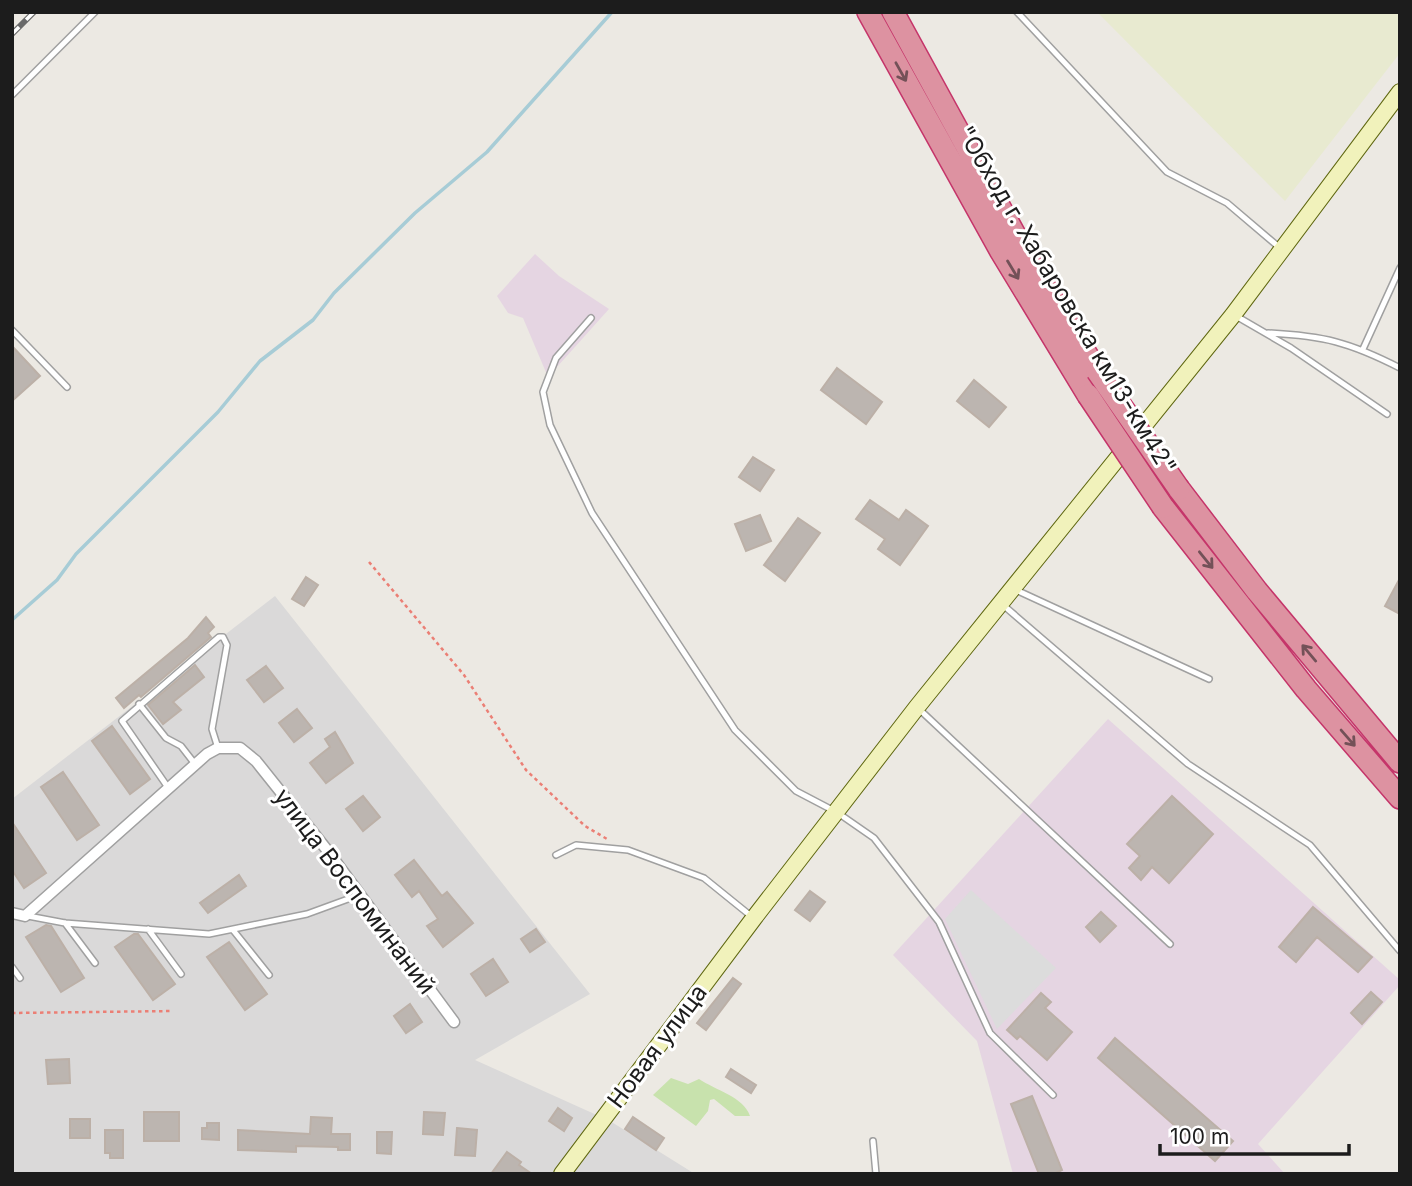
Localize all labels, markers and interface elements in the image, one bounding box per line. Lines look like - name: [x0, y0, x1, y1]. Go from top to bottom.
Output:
- one-way arrow: [894, 62, 908, 82]
- street label: "Обход г. Хабаровска км13-км42": [951, 121, 1183, 479]
- one-way arrow: [1006, 260, 1020, 280]
- one-way arrow: [1198, 551, 1213, 569]
- one-way arrow: [1301, 645, 1316, 663]
- one-way arrow: [1340, 728, 1356, 746]
- street label: улица Воспоминаний: [268, 782, 442, 1000]
- street label: Новая улица: [601, 978, 713, 1114]
- scale bar: [1160, 1112, 1349, 1156]
- text: 100 m: [1170, 1124, 1229, 1149]

